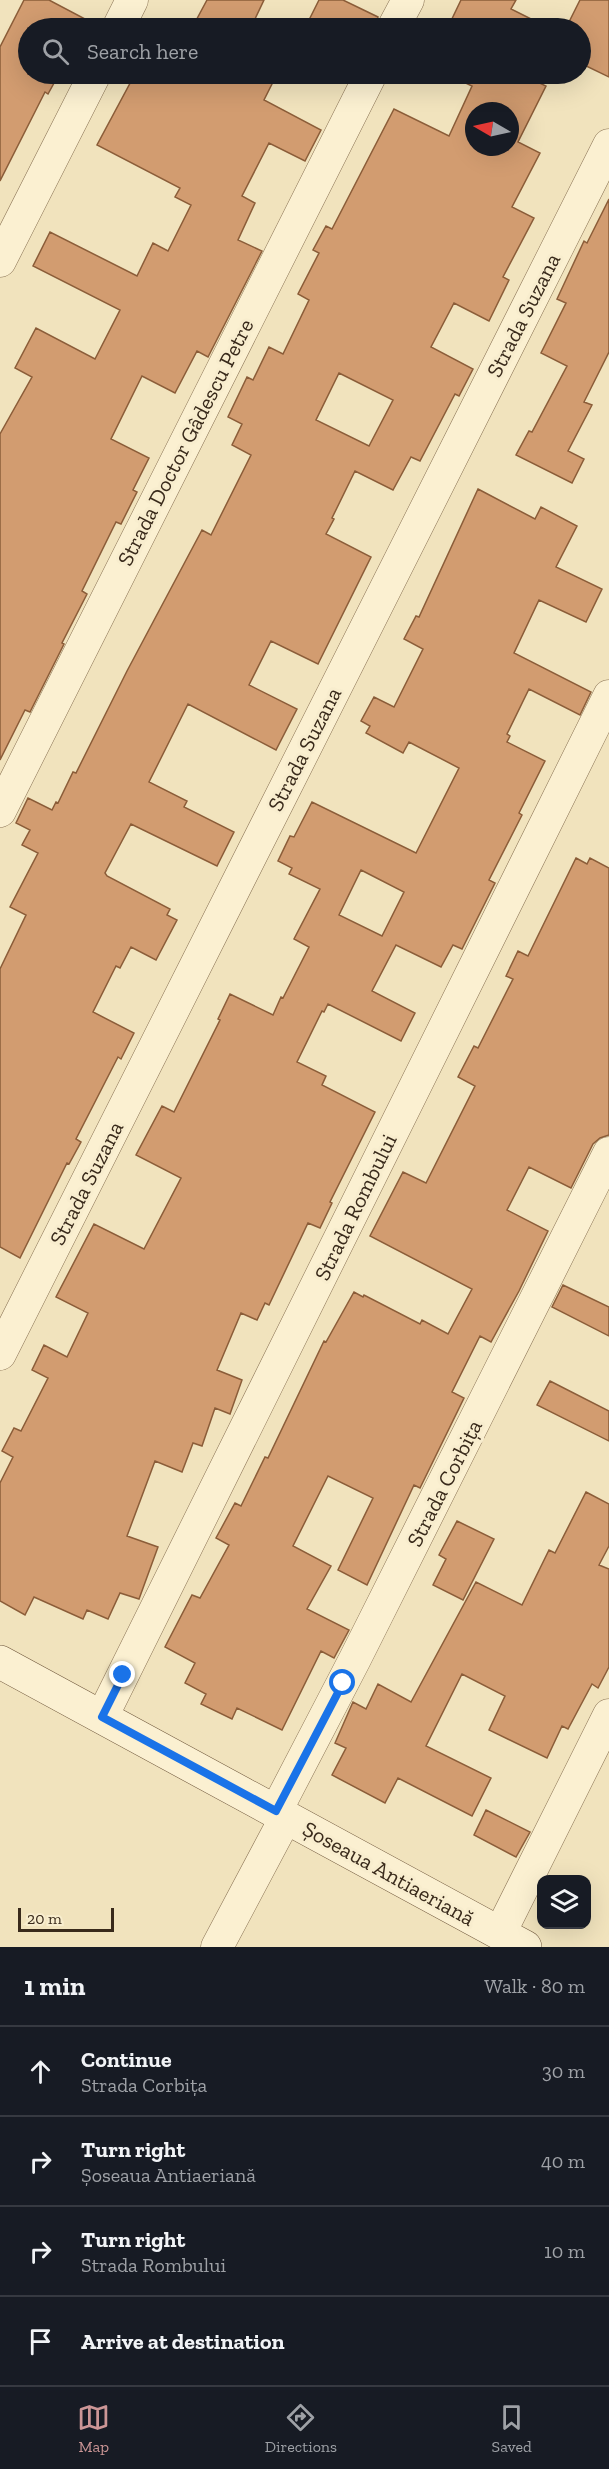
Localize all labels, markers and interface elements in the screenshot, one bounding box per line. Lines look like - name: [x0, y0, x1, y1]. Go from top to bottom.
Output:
- search box: [18, 18, 591, 84]
- icon: search: [39, 35, 72, 68]
- text: Search here: [87, 38, 198, 65]
- north arrow: [465, 102, 519, 156]
- street label: Strada Suzana: [481, 248, 566, 382]
- street label: Strada Doctor Gâdescu Petre: [111, 314, 260, 570]
- street label: Strada Suzana: [262, 682, 347, 816]
- street label: Strada Suzana: [44, 1116, 129, 1250]
- street label: Strada Rombului: [308, 1130, 403, 1285]
- street label: Strada Corbița: [401, 1415, 488, 1551]
- route end: [109, 1661, 135, 1687]
- route start: [329, 1669, 355, 1695]
- street label: Șoseaua Antiaeriană: [298, 1815, 480, 1932]
- map controls: [537, 1875, 591, 1929]
- button: layers: [537, 1875, 591, 1929]
- scale bar: [18, 1905, 114, 1932]
- text: 20 m: [27, 1909, 62, 1928]
- text: 1 min: [24, 1970, 85, 2002]
- text: Walk · 80 m: [484, 1974, 585, 1998]
- text: Continue: [81, 2046, 172, 2073]
- icon: ahead: [24, 2055, 57, 2088]
- text: 30 m: [542, 2059, 585, 2083]
- text: Strada Corbița: [81, 2073, 207, 2097]
- text: Turn right: [81, 2136, 185, 2163]
- icon: right: [24, 2145, 57, 2178]
- text: 40 m: [541, 2149, 585, 2173]
- text: Șoseaua Antiaeriană: [81, 2163, 256, 2187]
- text: Turn right: [81, 2226, 185, 2253]
- icon: right: [24, 2235, 57, 2268]
- text: 10 m: [544, 2239, 585, 2263]
- text: Strada Rombului: [81, 2253, 226, 2277]
- icon: arrive: [24, 2325, 57, 2358]
- text: Arrive at destination: [81, 2328, 284, 2355]
- tab: Map: [77, 2401, 110, 2456]
- tab: Directions: [265, 2401, 337, 2456]
- tab: Saved: [492, 2401, 532, 2456]

